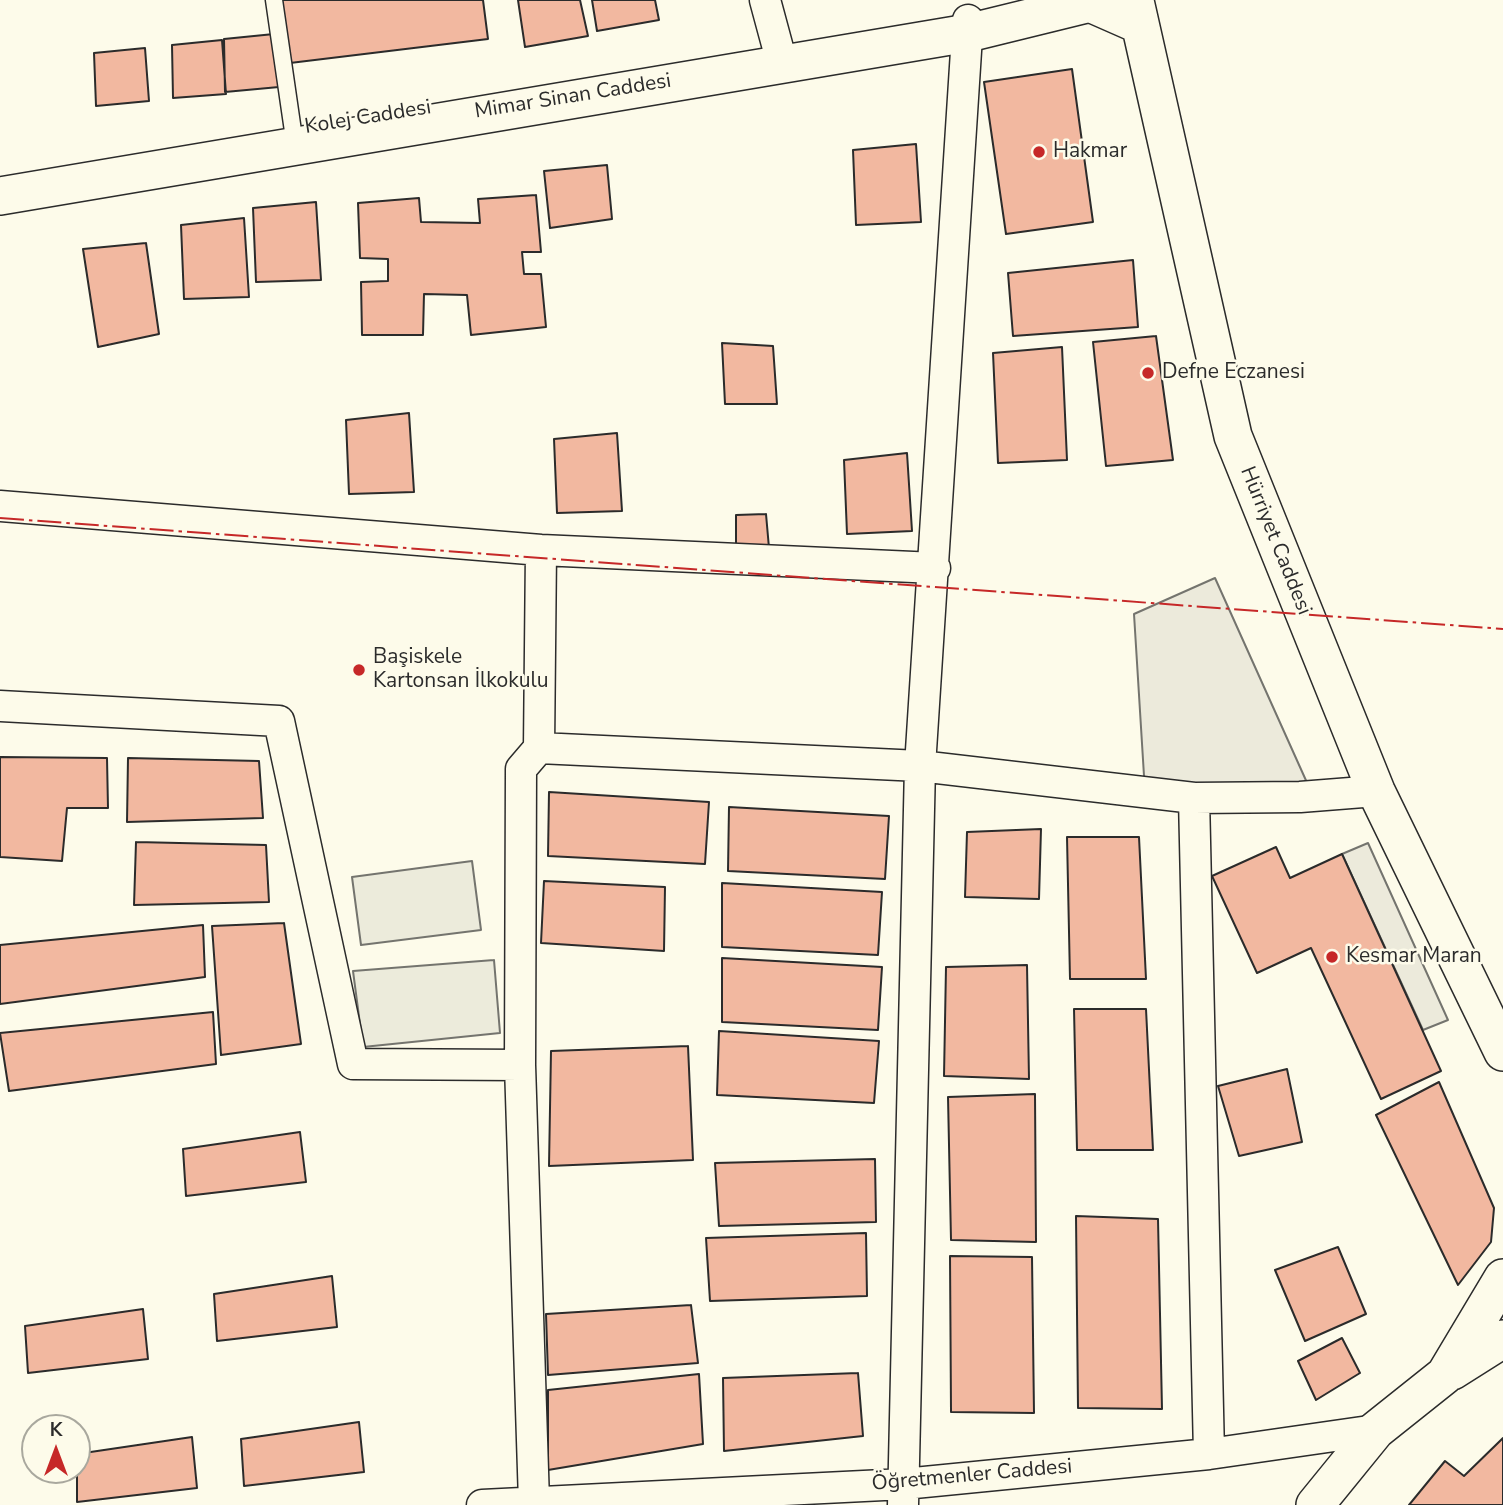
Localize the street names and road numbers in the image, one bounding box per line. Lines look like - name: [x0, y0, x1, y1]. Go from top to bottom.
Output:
- street label: Mimar Sinan Caddesi: [473, 69, 673, 125]
- street label: Kolej Caddesi: [303, 96, 433, 140]
- street label: Hürriyet Caddesi: [1234, 463, 1316, 619]
- street label: Öğretmenler Caddesi: [871, 1455, 1073, 1497]

